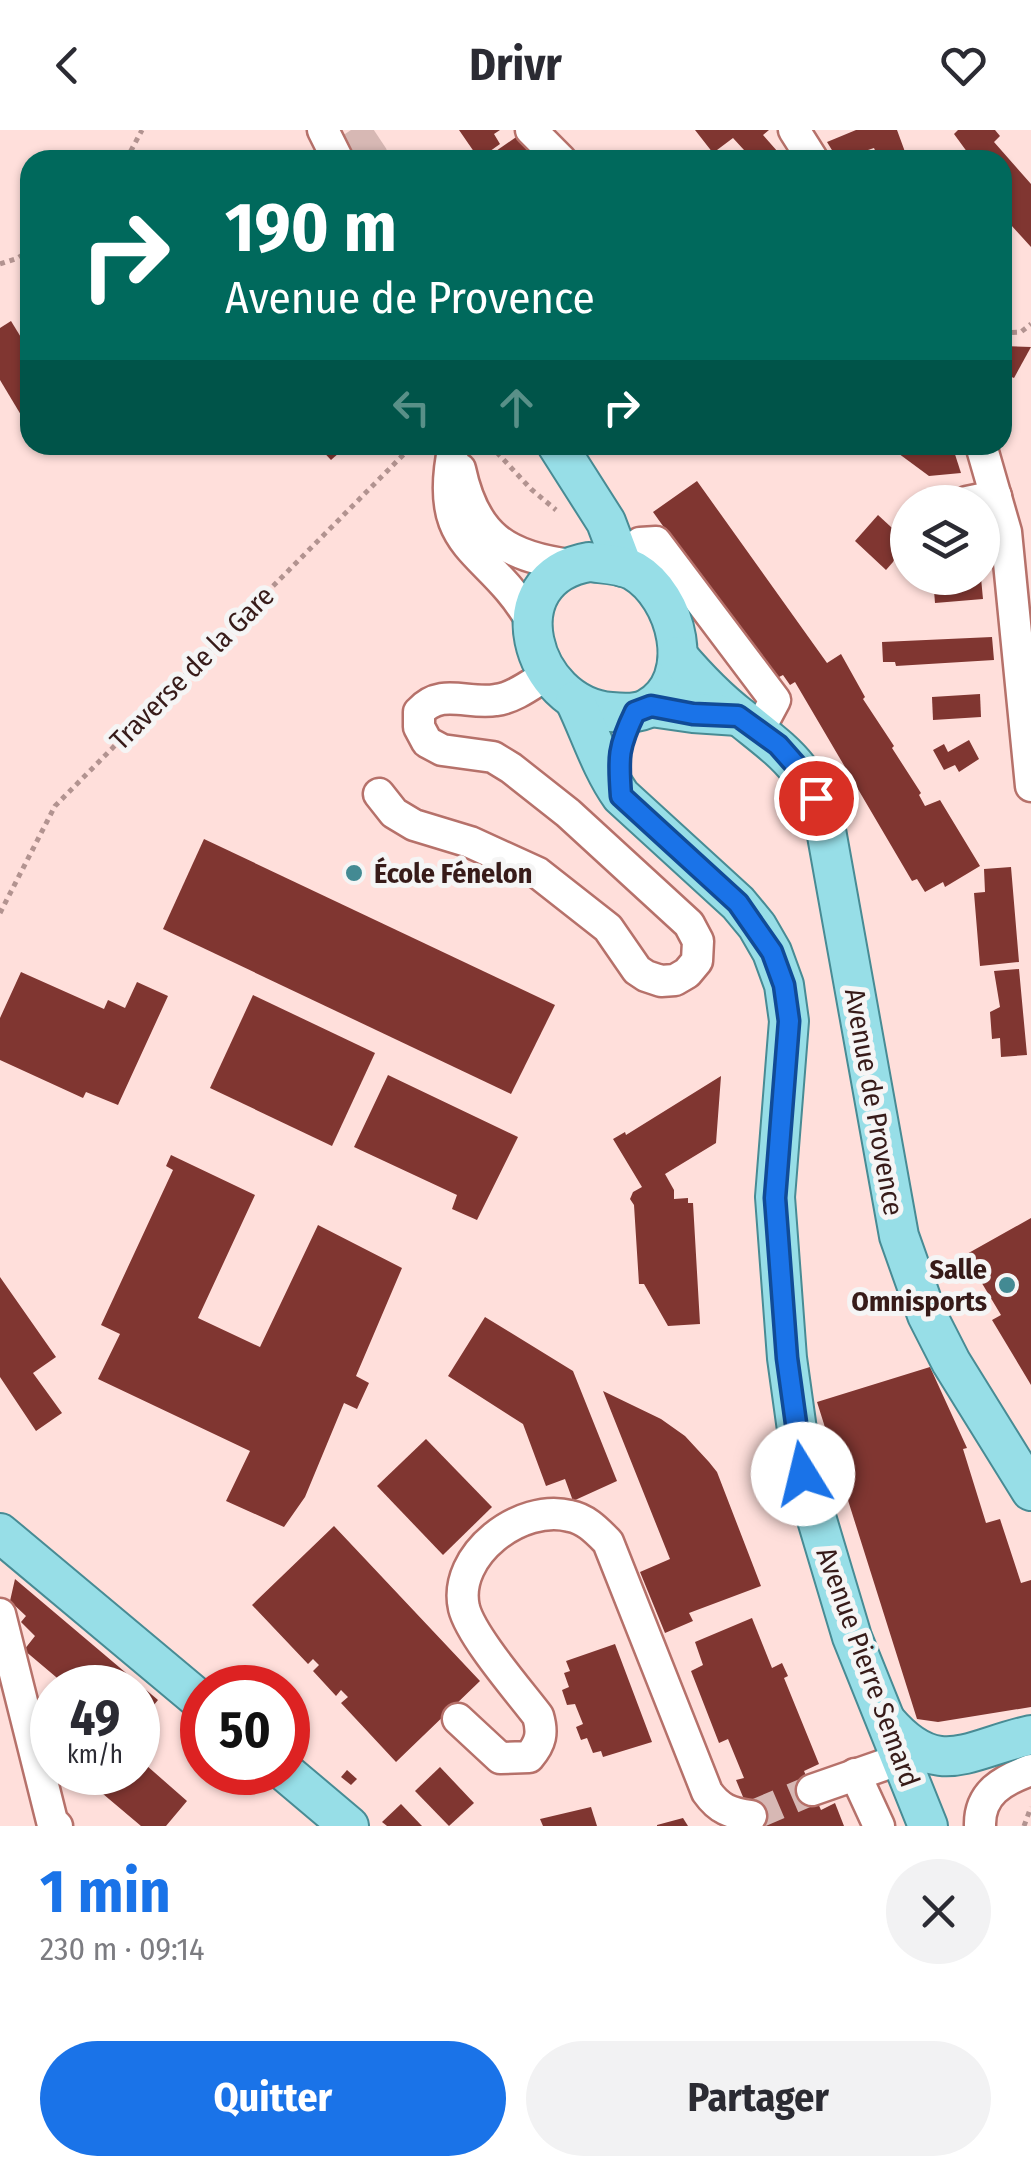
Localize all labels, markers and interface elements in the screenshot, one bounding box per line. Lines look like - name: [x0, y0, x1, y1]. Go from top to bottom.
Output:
- icon: back: [40, 38, 95, 93]
- text: Drivr: [469, 38, 562, 92]
- icon: heart: [936, 38, 991, 93]
- text: 190 m: [225, 186, 397, 270]
- icon: right: [60, 190, 190, 320]
- text: Avenue de Provence: [225, 271, 595, 325]
- icon: left: [384, 380, 439, 435]
- icon: ahead: [489, 380, 544, 435]
- icon: right: [594, 380, 649, 435]
- map controls: [890, 485, 1000, 595]
- button: layers: [890, 485, 1000, 595]
- street label: Traverse de la Gare: [103, 579, 281, 757]
- pin: [774, 756, 859, 841]
- icon: arrive: [789, 771, 844, 826]
- place label: École Fénelon: [374, 856, 532, 890]
- marker: École Fénelon: [343, 862, 365, 884]
- street label: Avenue de Provence: [838, 986, 910, 1218]
- place label: Salle Omnisports: [851, 1253, 987, 1318]
- marker: Salle Omnisports: [996, 1274, 1018, 1296]
- position arrow: [751, 1422, 855, 1526]
- street label: Avenue Pierre Semard: [809, 1543, 927, 1791]
- speed limit sign: 50: [180, 1665, 310, 1795]
- text: 49: [70, 1688, 120, 1748]
- text: km/h: [67, 1740, 123, 1770]
- text: 1 min: [40, 1856, 171, 1928]
- button: close: [886, 1859, 991, 1964]
- text: 230 m · 09:14: [40, 1930, 205, 1968]
- button: Quitter: [40, 2041, 506, 2156]
- button: Partager: [526, 2041, 991, 2156]

